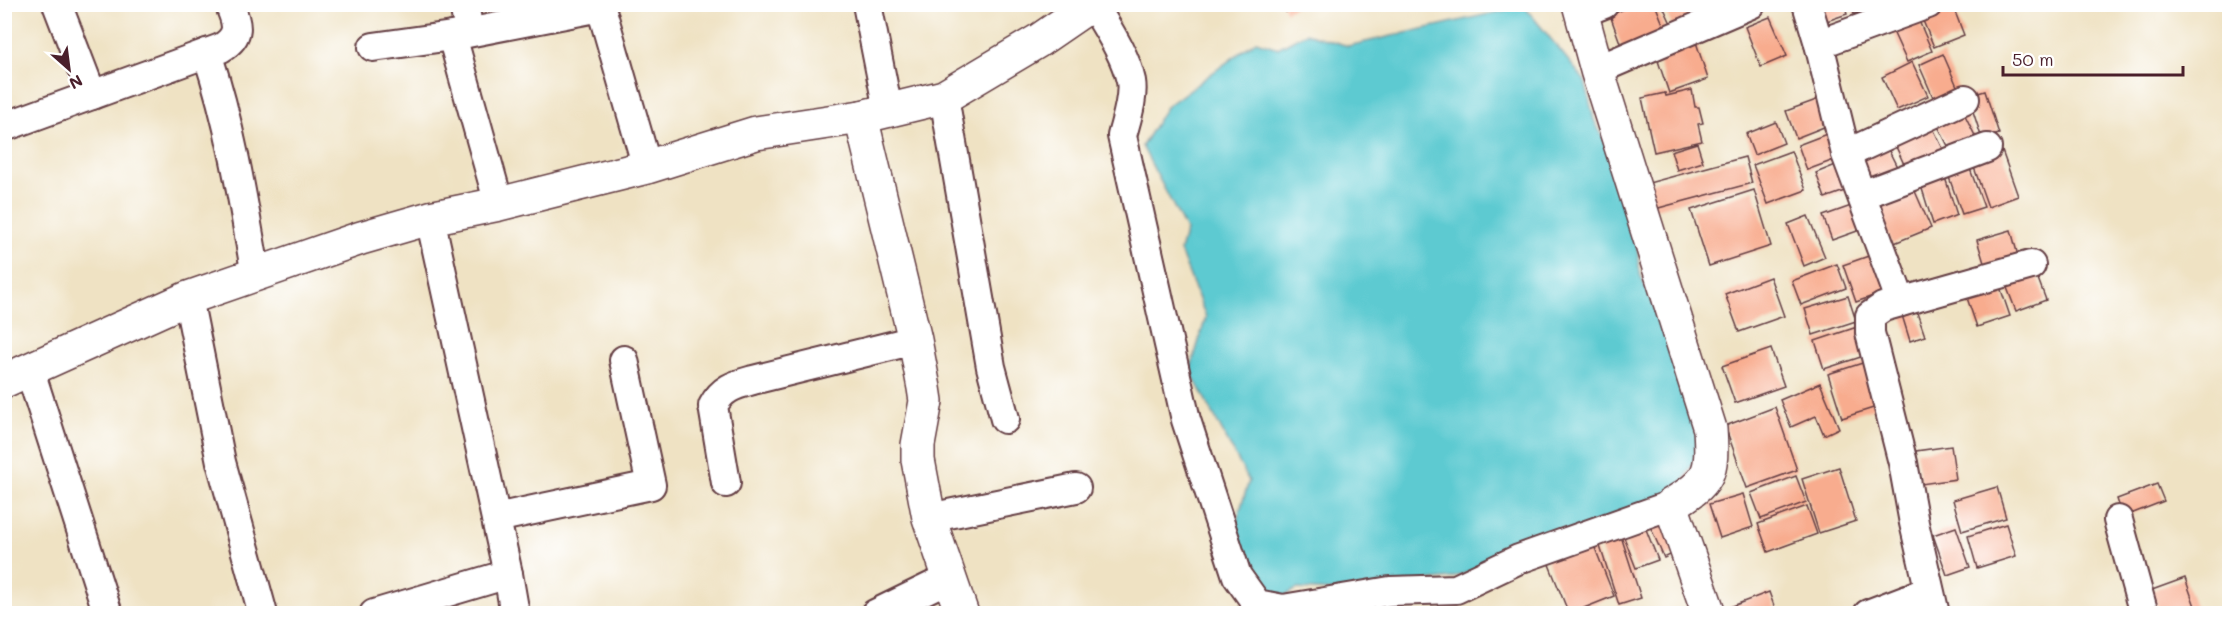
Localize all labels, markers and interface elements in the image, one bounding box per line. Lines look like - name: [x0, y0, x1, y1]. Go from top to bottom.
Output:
- north arrow: [39, 39, 99, 99]
- scale bar: [2003, 39, 2183, 77]
- text: 50 m: [2012, 47, 2054, 71]
- text: N: [66, 71, 87, 95]

